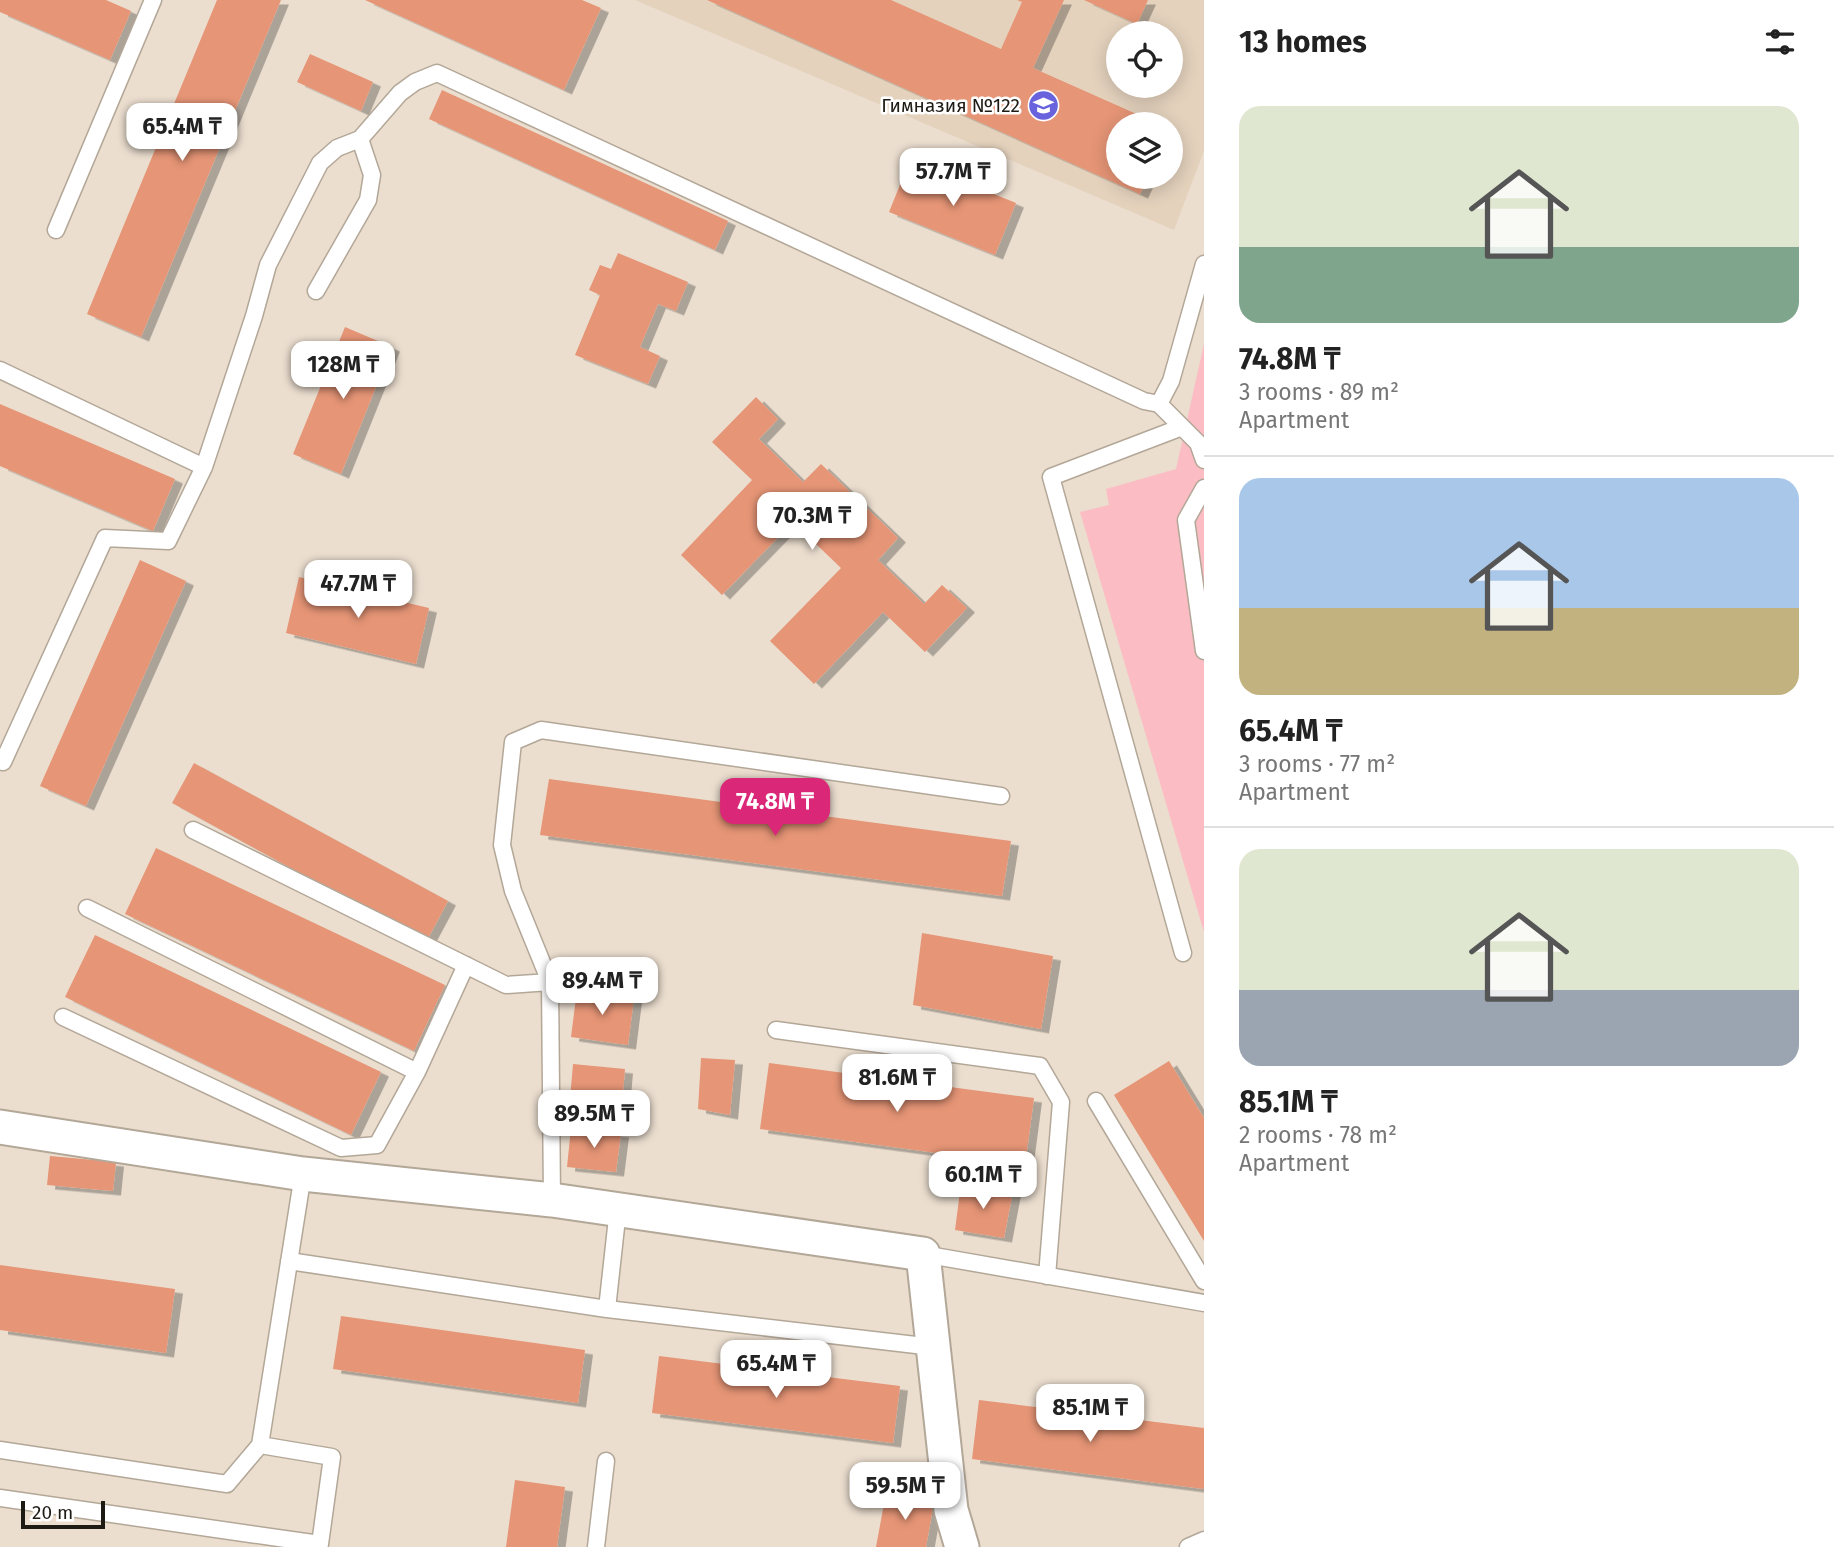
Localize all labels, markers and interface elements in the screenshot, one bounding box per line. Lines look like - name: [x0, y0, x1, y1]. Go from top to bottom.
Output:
- map controls: [1106, 21, 1183, 189]
- button: locate: [1106, 21, 1183, 98]
- icon: filters: [1761, 23, 1799, 61]
- text: 13 homes: [1239, 24, 1367, 60]
- school or university icon: Гимназия №122: [1026, 88, 1060, 122]
- place label: Гимназия №122: [881, 94, 1020, 117]
- pin: 65.4M ₸: [117, 104, 247, 163]
- text: 65.4M ₸: [142, 112, 222, 140]
- button: layers: [1106, 112, 1183, 189]
- pin: 57.7M ₸: [888, 148, 1018, 208]
- icon: home: [1456, 151, 1582, 277]
- text: 57.7M ₸: [916, 157, 990, 185]
- text: 74.8M ₸: [1239, 341, 1341, 377]
- pin: 128M ₸: [286, 342, 400, 401]
- text: 128M ₸: [307, 350, 379, 378]
- text: 3 rooms · 89 m²: [1239, 378, 1399, 406]
- text: Apartment: [1239, 406, 1349, 434]
- pin: 70.3M ₸: [747, 492, 877, 552]
- text: 70.3M ₸: [773, 501, 851, 529]
- icon: home: [1456, 523, 1582, 649]
- pin: 47.7M ₸: [293, 560, 423, 620]
- text: 47.7M ₸: [320, 569, 396, 597]
- text: 65.4M ₸: [1239, 713, 1342, 749]
- text: 3 rooms · 77 m²: [1239, 750, 1395, 778]
- pin: 74.8M ₸: [710, 778, 840, 838]
- text: Apartment: [1239, 778, 1349, 806]
- text: 74.8M ₸: [736, 787, 814, 815]
- icon: home: [1456, 894, 1582, 1020]
- pin: 89.4M ₸: [537, 958, 667, 1017]
- text: 89.4M ₸: [562, 966, 642, 994]
- pin: 81.6M ₸: [832, 1054, 962, 1114]
- text: 81.6M ₸: [858, 1063, 936, 1091]
- text: 85.1M ₸: [1239, 1084, 1338, 1120]
- pin: 89.5M ₸: [529, 1090, 659, 1150]
- text: 89.5M ₸: [554, 1099, 634, 1127]
- text: 2 rooms · 78 m²: [1239, 1121, 1397, 1149]
- text: Apartment: [1239, 1149, 1349, 1177]
- pin: 60.1M ₸: [918, 1152, 1048, 1211]
- text: 60.1M ₸: [945, 1160, 1021, 1188]
- pin: 65.4M ₸: [711, 1340, 841, 1400]
- text: 65.4M ₸: [736, 1349, 816, 1377]
- pin: 85.1M ₸: [1025, 1384, 1155, 1444]
- text: 85.1M ₸: [1052, 1393, 1128, 1421]
- pin: 59.5M ₸: [840, 1462, 970, 1522]
- text: 59.5M ₸: [865, 1471, 945, 1499]
- scale bar: [21, 1498, 105, 1530]
- text: 20 m: [32, 1501, 73, 1524]

